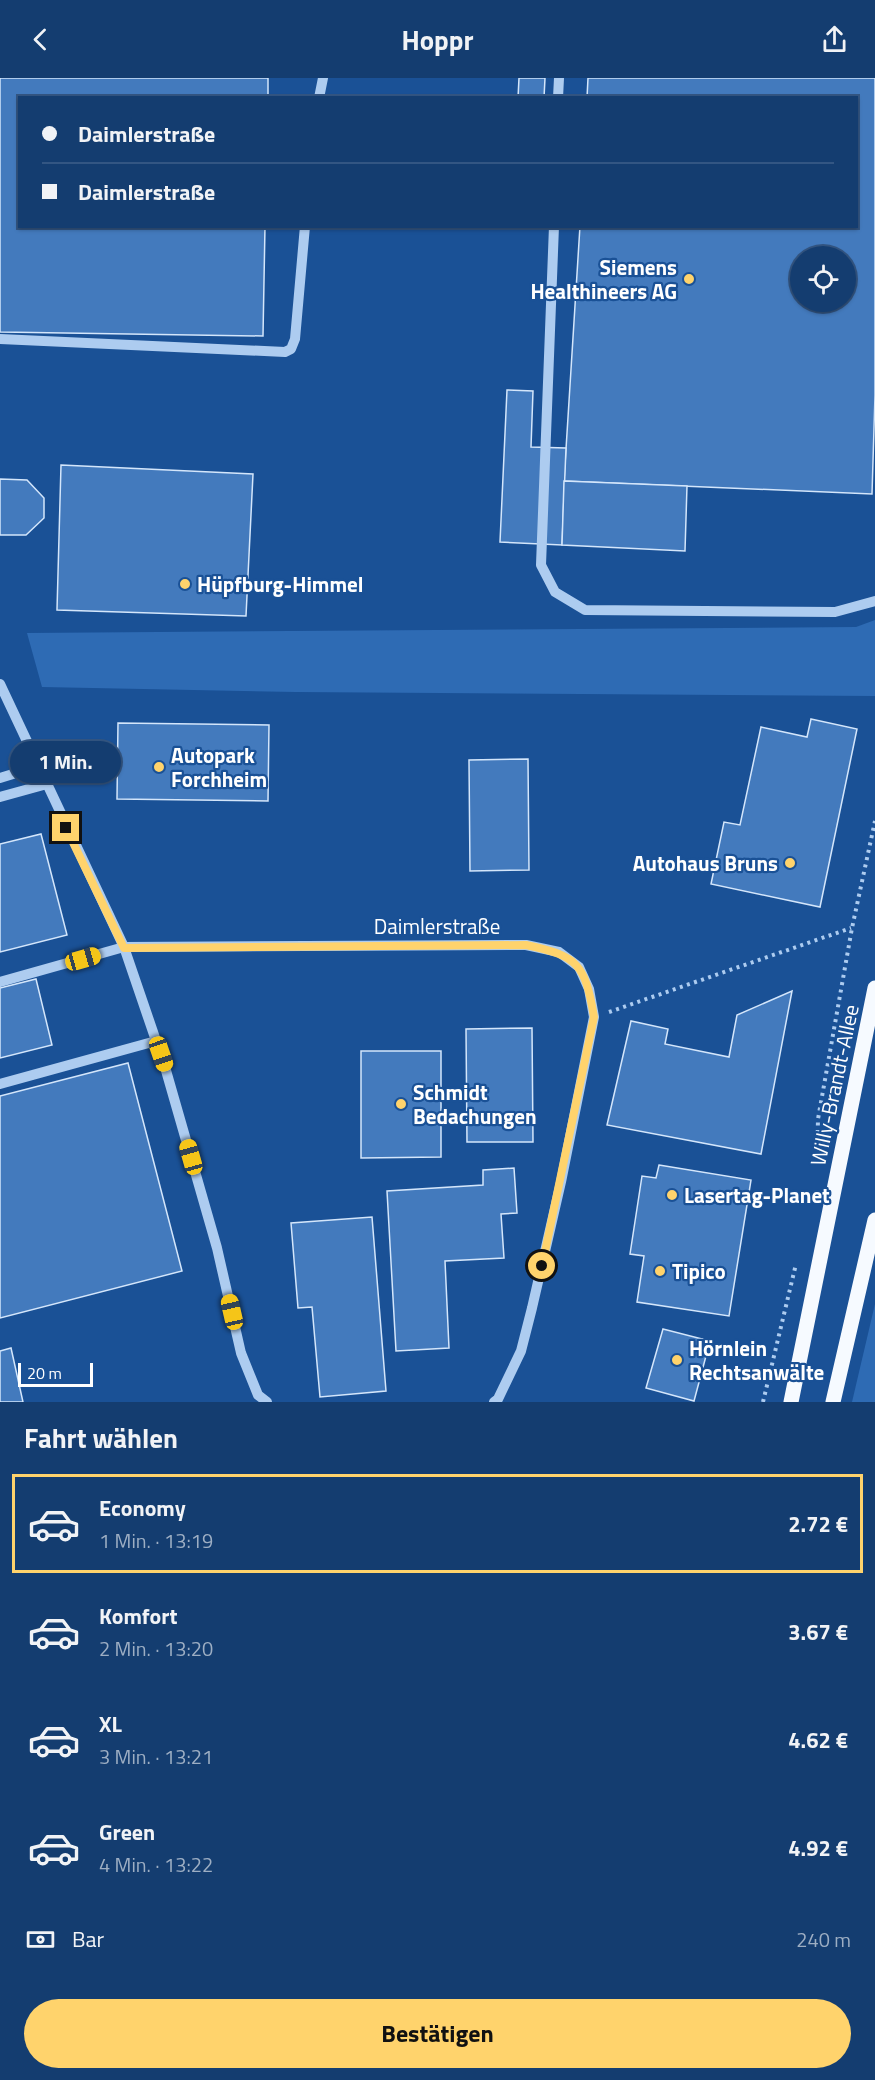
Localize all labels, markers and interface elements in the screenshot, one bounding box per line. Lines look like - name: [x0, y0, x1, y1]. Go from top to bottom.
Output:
- text: Hoppr: [402, 19, 473, 60]
- icon: back: [24, 23, 57, 56]
- icon: share: [818, 23, 851, 56]
- text: Daimlerstraße: [78, 117, 215, 151]
- text: Daimlerstraße: [78, 175, 215, 209]
- map controls: [790, 246, 856, 312]
- button: locate: [790, 246, 856, 312]
- place label: Siemens Healthineers AG: [530, 251, 677, 307]
- marker: Siemens Healthineers AG: [682, 272, 696, 286]
- place label: Hüpfburg-Himmel: [197, 568, 363, 600]
- marker: Hüpfburg-Himmel: [178, 577, 192, 591]
- place label: Autopark Forchheim: [171, 739, 267, 795]
- callout: 1 Min.: [10, 741, 122, 783]
- text: 1 Min.: [38, 746, 93, 777]
- marker: Autopark Forchheim: [152, 760, 166, 774]
- route end: [52, 814, 79, 841]
- place label: Autohaus Bruns: [633, 847, 778, 879]
- marker: Autohaus Bruns: [783, 856, 797, 870]
- street label: Daimlerstraße: [374, 910, 500, 942]
- car: [63, 945, 103, 973]
- street label: Willy-Brandt-Allee: [801, 1001, 867, 1169]
- car: [147, 1034, 175, 1074]
- place label: Schmidt Bedachungen: [413, 1076, 537, 1132]
- marker: Schmidt Bedachungen: [394, 1097, 408, 1111]
- car: [177, 1137, 205, 1177]
- place label: Lasertag-Planet: [684, 1179, 830, 1211]
- marker: Lasertag-Planet: [665, 1188, 679, 1202]
- route start: [528, 1252, 555, 1279]
- place label: Tipico: [672, 1255, 726, 1287]
- marker: Tipico: [653, 1264, 667, 1278]
- car: [219, 1292, 245, 1332]
- place label: Hörnlein Rechtsanwälte: [689, 1332, 824, 1388]
- marker: Hörnlein Rechtsanwälte: [670, 1353, 684, 1367]
- scale bar: [18, 1360, 93, 1388]
- text: 20 m: [27, 1361, 62, 1385]
- text: Fahrt wählen: [24, 1417, 178, 1458]
- text: Economy: [99, 1491, 186, 1525]
- icon: car: [27, 1497, 81, 1551]
- text: 2.72 €: [788, 1507, 848, 1541]
- text: 1 Min. · 13:19: [99, 1525, 213, 1556]
- text: Komfort: [99, 1599, 178, 1633]
- icon: car: [27, 1605, 81, 1659]
- text: 3.67 €: [788, 1615, 848, 1649]
- text: 2 Min. · 13:20: [99, 1633, 213, 1664]
- text: XL: [99, 1707, 122, 1741]
- icon: car: [27, 1713, 81, 1767]
- text: 4.62 €: [788, 1723, 848, 1757]
- text: 3 Min. · 13:21: [99, 1741, 213, 1772]
- text: Green: [99, 1815, 155, 1849]
- icon: car: [27, 1821, 81, 1875]
- text: 4.92 €: [788, 1831, 848, 1865]
- text: 4 Min. · 13:22: [99, 1849, 213, 1880]
- text: Bar: [72, 1922, 104, 1956]
- icon: cash: [24, 1923, 57, 1956]
- text: 240 m: [796, 1924, 851, 1955]
- button: Bestätigen: [24, 1999, 851, 2068]

